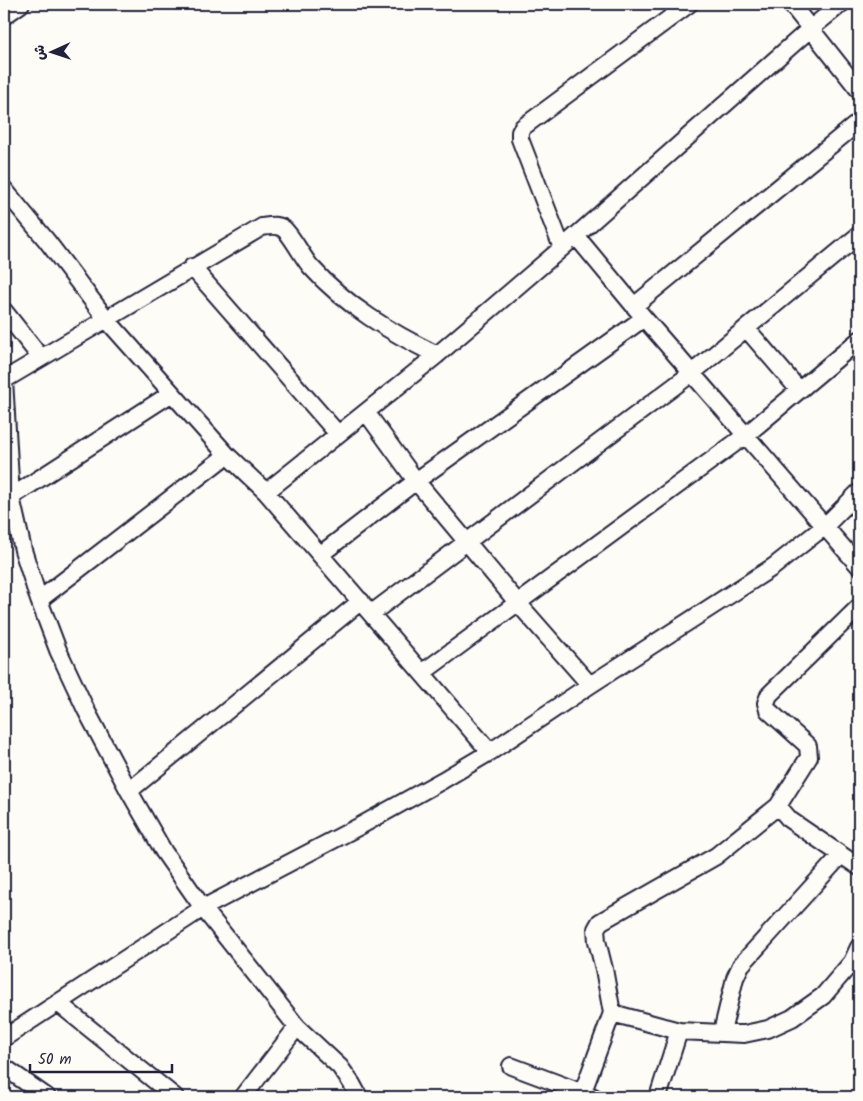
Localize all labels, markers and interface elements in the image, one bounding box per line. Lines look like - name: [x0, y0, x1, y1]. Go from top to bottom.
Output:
- north arrow: [28, 28, 78, 78]
- text: ش: [29, 44, 51, 61]
- scale bar: [30, 1041, 172, 1073]
- text: 50 m: [38, 1048, 72, 1072]

